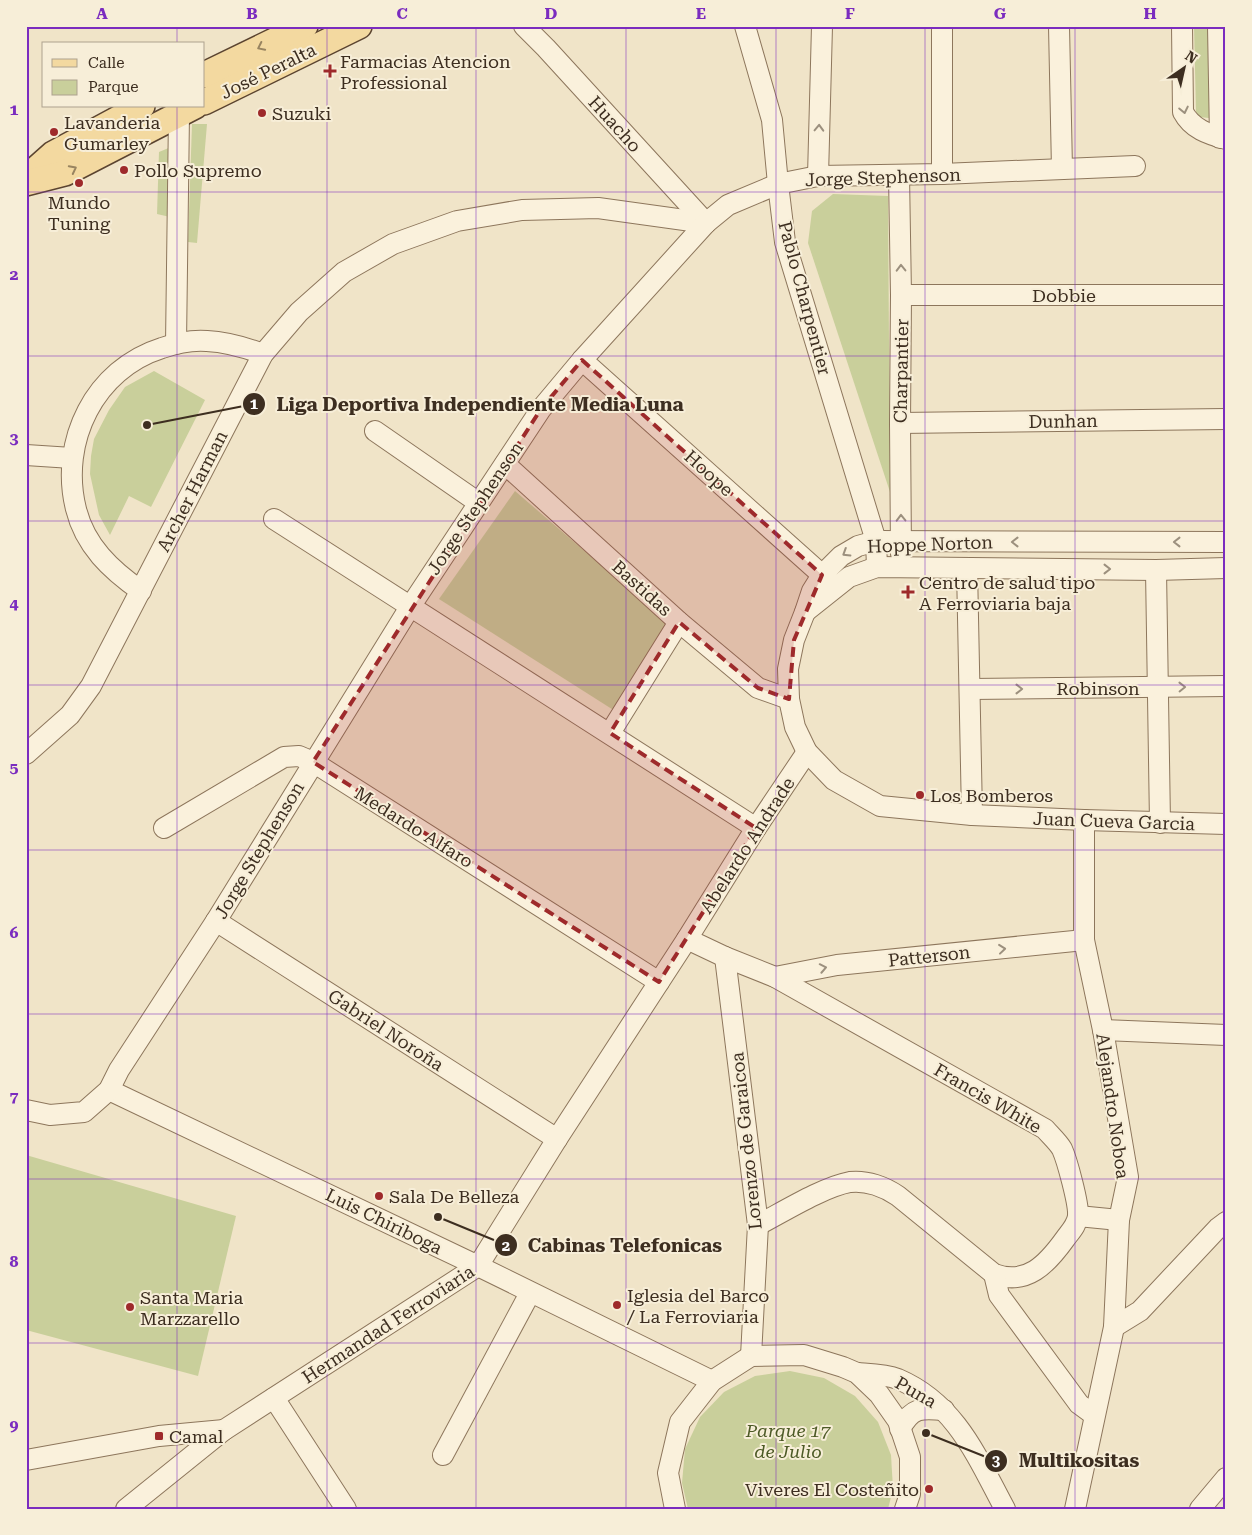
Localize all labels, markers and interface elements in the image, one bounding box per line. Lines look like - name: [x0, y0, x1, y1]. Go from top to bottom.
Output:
- text: A: [96, 4, 108, 23]
- text: B: [246, 4, 258, 23]
- text: C: [396, 4, 408, 23]
- text: D: [545, 4, 558, 23]
- text: E: [696, 4, 706, 23]
- text: F: [845, 4, 855, 23]
- text: G: [994, 4, 1007, 23]
- text: H: [1143, 4, 1157, 23]
- street label: José Peralta: [217, 39, 319, 103]
- one-way arrow: [257, 41, 266, 52]
- legend: [42, 42, 205, 108]
- north arrow: [1160, 42, 1210, 92]
- text: N: [1182, 48, 1200, 67]
- place label: Farmacias Atencion Professional: [340, 51, 511, 93]
- text: Calle: [88, 54, 124, 72]
- marker: Farmacias Atencion Professional: [324, 65, 336, 77]
- text: Parque: [88, 78, 139, 96]
- street label: Huacho: [584, 92, 646, 156]
- text: 1: [10, 100, 19, 119]
- place label: Suzuki: [272, 103, 332, 124]
- one-way arrow: [1179, 105, 1189, 114]
- marker: Suzuki: [256, 107, 268, 119]
- place label: Lavanderia Gumarley: [64, 112, 161, 154]
- one-way arrow: [814, 123, 824, 131]
- marker: Lavanderia Gumarley: [48, 126, 60, 138]
- place label: Pollo Supremo: [134, 160, 262, 181]
- marker: Pollo Supremo: [118, 164, 130, 176]
- street label: Jorge Stephenson: [805, 164, 962, 190]
- one-way arrow: [68, 165, 77, 175]
- marker: Mundo Tuning: [73, 177, 85, 189]
- place label: Mundo Tuning: [48, 192, 111, 234]
- street label: Pablo Charpentier: [774, 219, 836, 377]
- one-way arrow: [896, 263, 906, 271]
- text: 2: [10, 265, 19, 284]
- street label: Dobbie: [1032, 285, 1096, 306]
- street label: Charpantier: [890, 319, 912, 423]
- callout: Liga Deportiva Independiente Media Luna: [242, 387, 694, 421]
- text: Liga Deportiva Independiente Media Luna: [276, 393, 684, 416]
- text: 1: [250, 395, 259, 413]
- street label: Dunhan: [1028, 410, 1098, 432]
- street label: Archer Harman: [152, 427, 232, 555]
- text: 3: [10, 429, 19, 448]
- street label: Jorge Stephenson: [423, 437, 527, 578]
- street label: Hoope: [680, 446, 738, 500]
- one-way arrow: [896, 513, 907, 521]
- street label: Hoppe Norton: [867, 531, 994, 557]
- one-way arrow: [1010, 537, 1018, 547]
- one-way arrow: [1173, 537, 1180, 547]
- one-way arrow: [842, 547, 851, 557]
- street label: Bastidas: [608, 556, 676, 620]
- one-way arrow: [1104, 564, 1111, 574]
- place label: Centro de salud tipo A Ferroviaria baja: [919, 572, 1095, 614]
- marker: Centro de salud tipo A Ferroviaria baja: [901, 585, 915, 599]
- text: 4: [10, 594, 19, 613]
- street label: Robinson: [1056, 678, 1140, 699]
- one-way arrow: [1178, 682, 1186, 692]
- one-way arrow: [1016, 684, 1024, 694]
- text: 5: [10, 758, 19, 777]
- street label: Abelardo Andrade: [695, 773, 799, 917]
- street label: Jorge Stephenson: [210, 777, 308, 922]
- street label: Medardo Alfaro: [351, 782, 477, 872]
- place label: Los Bomberos: [930, 785, 1053, 806]
- marker: Los Bomberos: [914, 789, 926, 801]
- street label: Juan Cueva Garcia: [1033, 808, 1196, 834]
- text: 6: [10, 923, 19, 942]
- street label: Patterson: [887, 941, 972, 971]
- one-way arrow: [998, 943, 1006, 954]
- one-way arrow: [818, 963, 827, 973]
- street label: Gabriel Noroña: [324, 985, 448, 1075]
- street label: Alejandro Noboa: [1092, 1032, 1134, 1180]
- street label: Lorenzo de Garaicoa: [726, 1051, 766, 1231]
- street label: Francis White: [931, 1059, 1046, 1137]
- text: 7: [10, 1087, 19, 1106]
- street label: Luis Chiriboga: [322, 1184, 446, 1258]
- place label: Sala De Belleza: [389, 1186, 520, 1207]
- marker: Sala De Belleza: [373, 1190, 385, 1202]
- callout: Cabinas Telefonicas: [493, 1228, 733, 1262]
- text: Cabinas Telefonicas: [528, 1234, 722, 1257]
- text: 2: [502, 1237, 510, 1255]
- text: 8: [10, 1252, 19, 1271]
- street label: Hermandad Ferroviaria: [298, 1260, 478, 1388]
- place label: Iglesia del Barco / La Ferroviaria: [626, 1285, 769, 1327]
- place label: Santa Maria Marzzarello: [140, 1287, 243, 1329]
- marker: Iglesia del Barco / La Ferroviaria: [611, 1299, 623, 1311]
- marker: Santa Maria Marzzarello: [124, 1301, 136, 1313]
- street label: Puna: [892, 1372, 941, 1412]
- text: 9: [10, 1416, 19, 1435]
- park label: Parque 17 de Julio: [745, 1420, 831, 1462]
- place label: Camal: [169, 1426, 224, 1447]
- marker: Camal: [153, 1430, 165, 1442]
- callout: Multikositas: [984, 1444, 1149, 1478]
- text: Multikositas: [1019, 1449, 1139, 1472]
- text: 3: [992, 1452, 1001, 1470]
- place label: Viveres El Costeñito: [745, 1479, 919, 1500]
- marker: Viveres El Costeñito: [923, 1483, 935, 1495]

